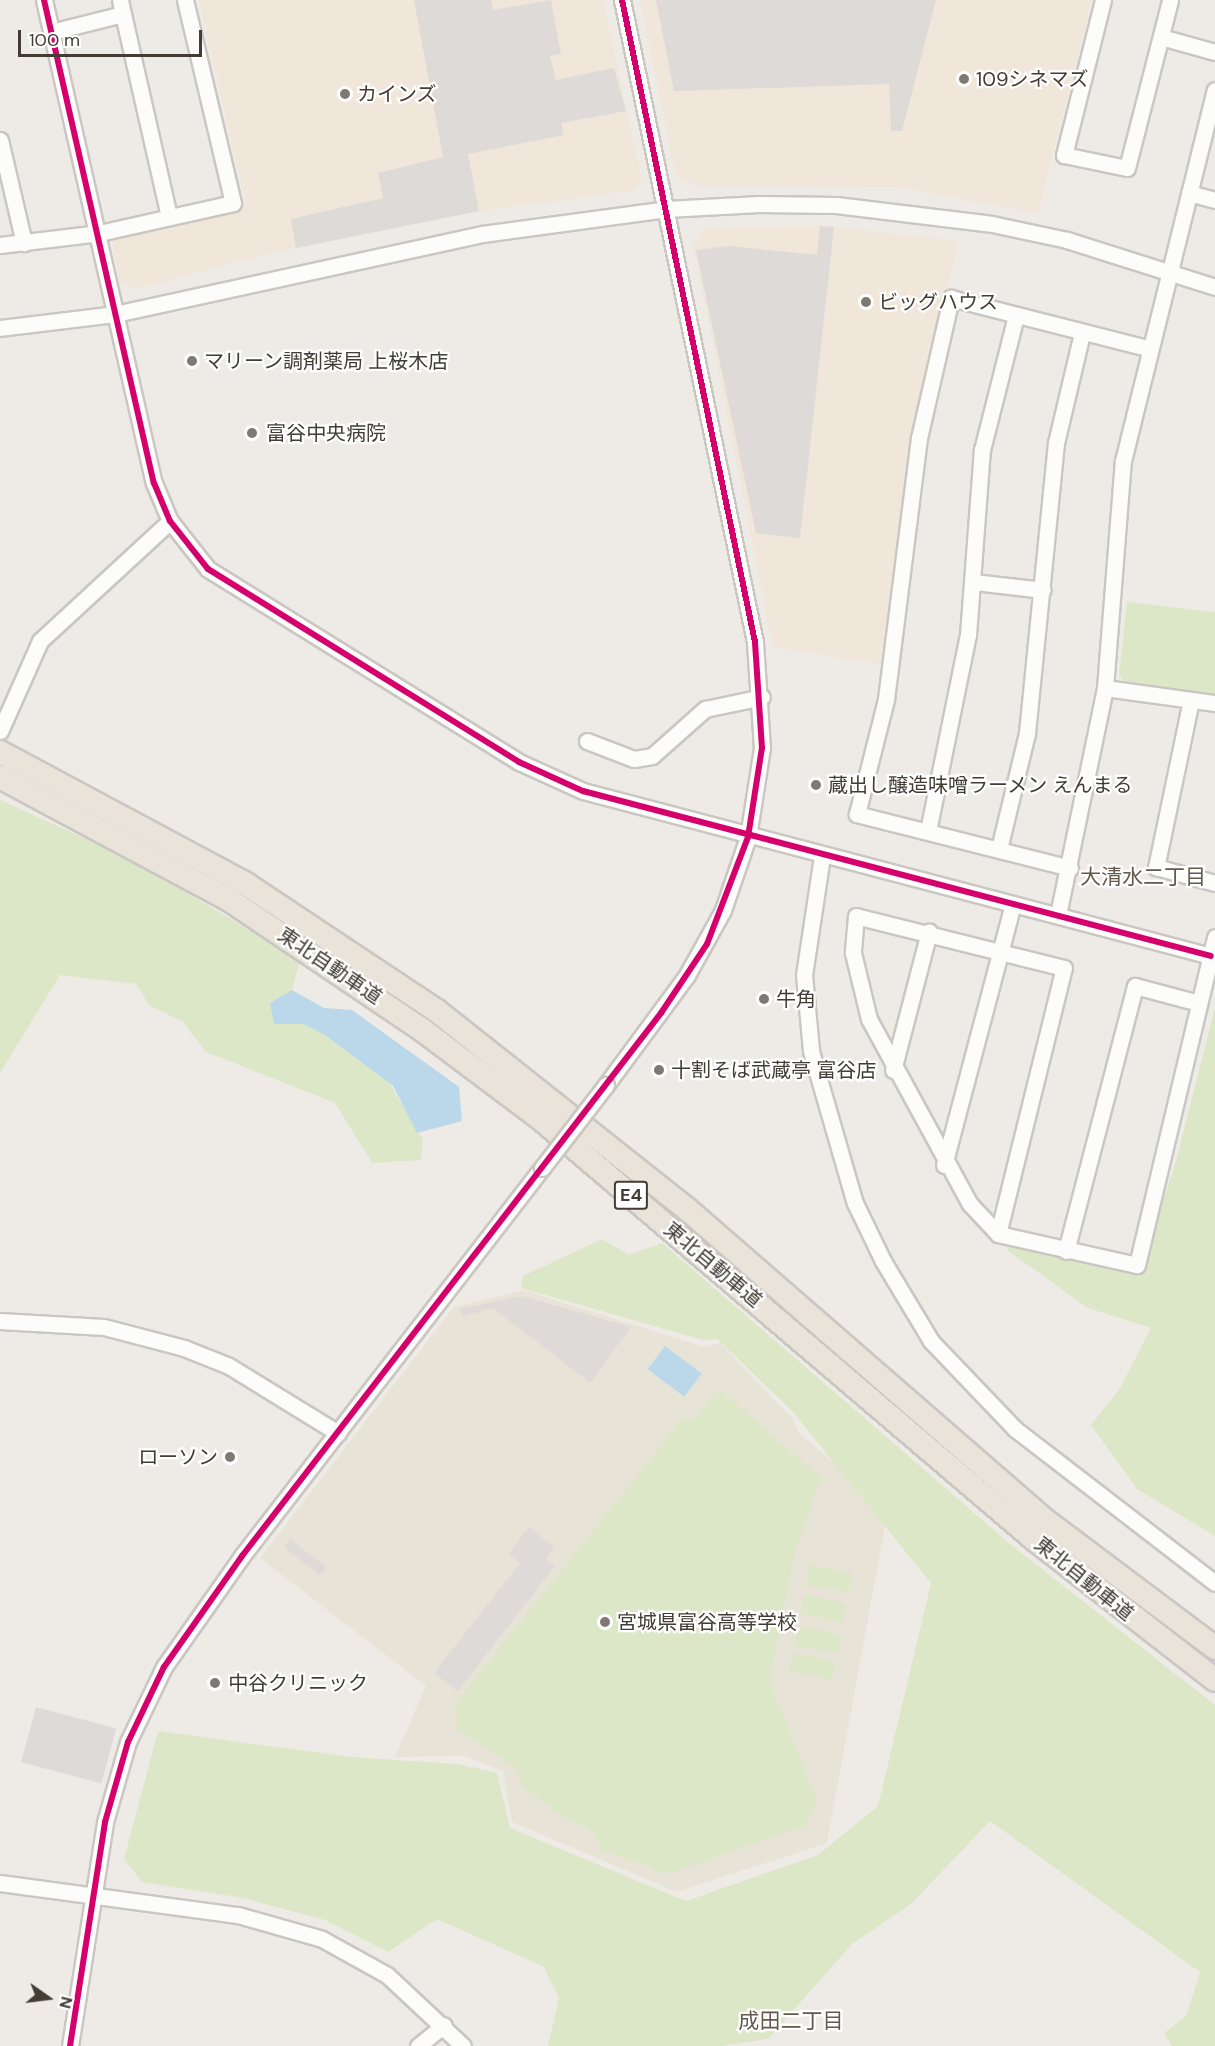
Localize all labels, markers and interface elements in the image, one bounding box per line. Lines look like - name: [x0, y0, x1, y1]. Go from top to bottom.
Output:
- scale bar: [21, 18, 206, 56]
- text: 100 m: [29, 28, 80, 52]
- place label: 109シネマズ: [976, 67, 1088, 91]
- marker: 109シネマズ: [957, 72, 971, 86]
- place label: カインズ: [357, 82, 437, 106]
- marker: カインズ: [338, 87, 352, 101]
- place label: ビッグハウス: [878, 290, 998, 314]
- marker: ビッグハウス: [859, 295, 873, 309]
- place label: マリーン調剤薬局 上桜木店: [204, 349, 449, 373]
- marker: マリーン調剤薬局 上桜木店: [185, 354, 199, 368]
- place label: 富谷中央病院: [266, 421, 386, 445]
- marker: 富谷中央病院: [243, 424, 261, 442]
- place label: 蔵出し醸造味噌ラーメン えんまる: [828, 773, 1133, 797]
- marker: 蔵出し醸造味噌ラーメン えんまる: [809, 778, 823, 792]
- district label: 大清水二丁目: [1080, 864, 1206, 890]
- street label: 東北自動車道: [274, 923, 386, 1009]
- place label: 牛角: [776, 987, 816, 1011]
- marker: 牛角: [757, 992, 771, 1006]
- place label: 十割そば武蔵亭 富谷店: [671, 1058, 876, 1082]
- marker: 十割そば武蔵亭 富谷店: [652, 1063, 666, 1077]
- road number: E4: [613, 1180, 649, 1210]
- street label: 東北自動車道: [659, 1217, 767, 1313]
- place label: ローソン: [138, 1445, 218, 1469]
- marker: ローソン: [223, 1450, 237, 1464]
- street label: 東北自動車道: [1030, 1532, 1138, 1626]
- place label: 宮城県富谷高等学校: [617, 1610, 797, 1634]
- marker: 宮城県富谷高等学校: [598, 1615, 612, 1629]
- place label: 中谷クリニック: [228, 1671, 368, 1695]
- marker: 中谷クリニック: [206, 1674, 224, 1692]
- north arrow: [18, 1968, 78, 2028]
- text: N: [54, 1994, 78, 2011]
- district label: 成田二丁目: [739, 2008, 843, 2034]

